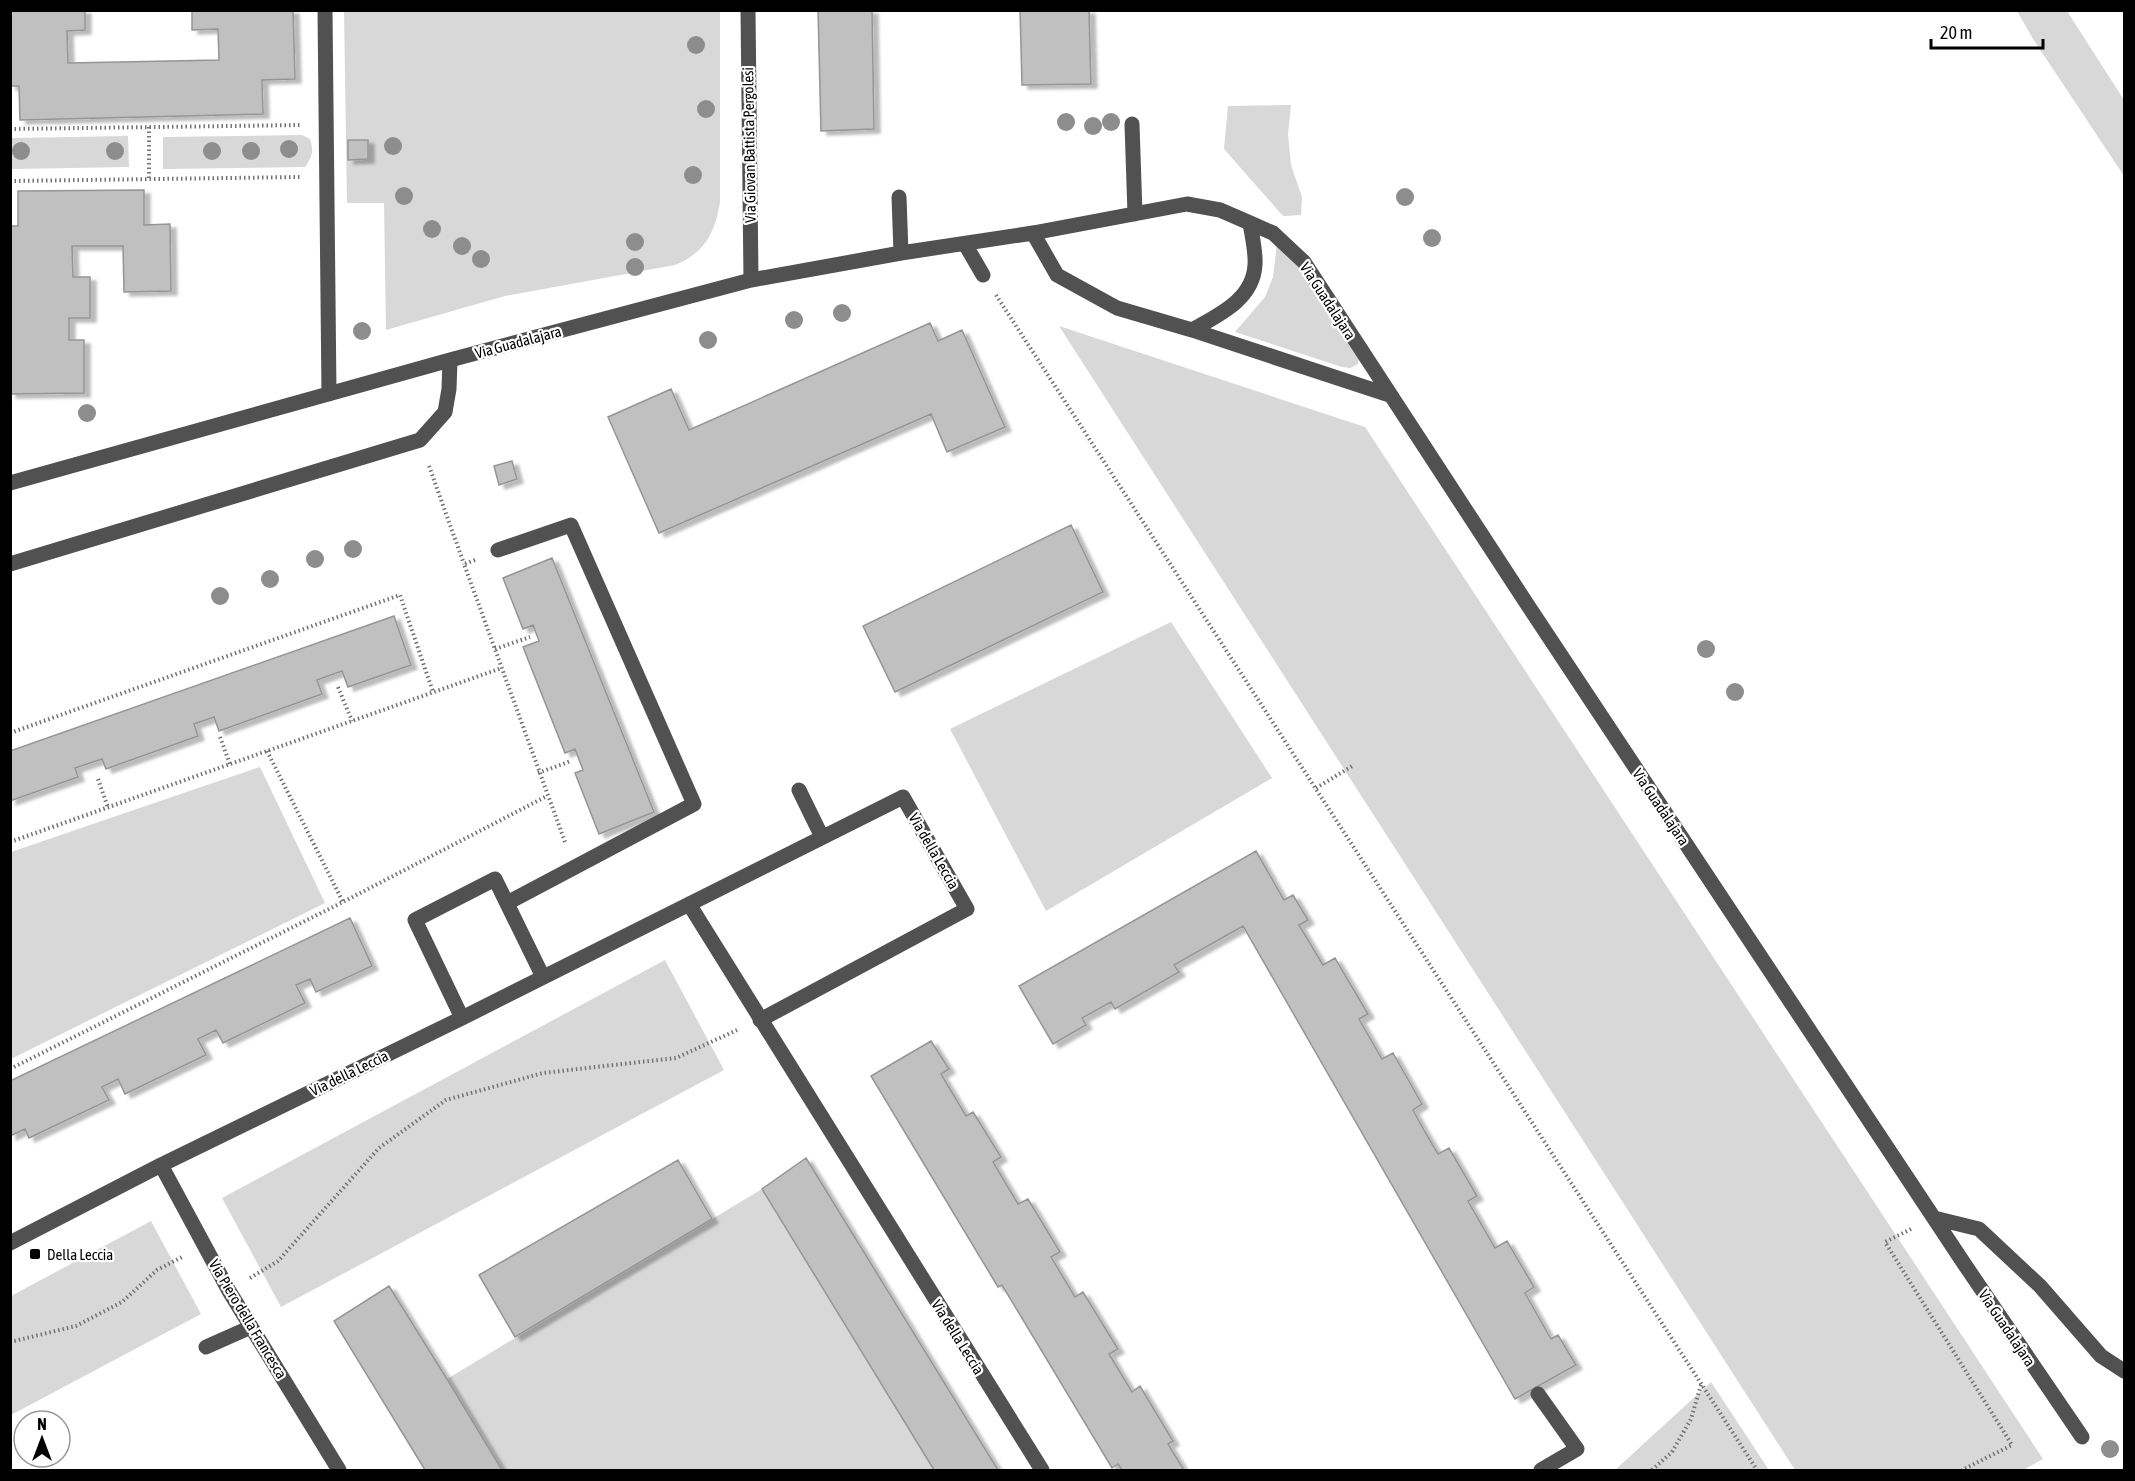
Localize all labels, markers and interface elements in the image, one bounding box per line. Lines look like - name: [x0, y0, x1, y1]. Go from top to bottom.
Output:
- scale bar: [1931, 12, 2044, 50]
- text: 20 m: [1940, 22, 1972, 43]
- street label: Via Giovan Battista Pergolesi: [739, 67, 759, 223]
- street label: Via Guadalajara: [1297, 259, 1359, 343]
- street label: Via Guadalajara: [473, 322, 563, 362]
- street label: Via Guadalajara: [1629, 766, 1693, 848]
- street label: Via della Leccia: [905, 810, 963, 892]
- street label: Via della Leccia: [307, 1047, 391, 1099]
- place label: Della Leccia: [47, 1246, 113, 1263]
- marker: Della Leccia: [28, 1247, 42, 1261]
- street label: Via Piero della Francesca: [206, 1256, 290, 1382]
- street label: Via Guadalajara: [1975, 1287, 2039, 1369]
- street label: Via della Leccia: [928, 1297, 988, 1377]
- north arrow: [12, 1409, 72, 1469]
- text: N: [37, 1415, 47, 1433]

